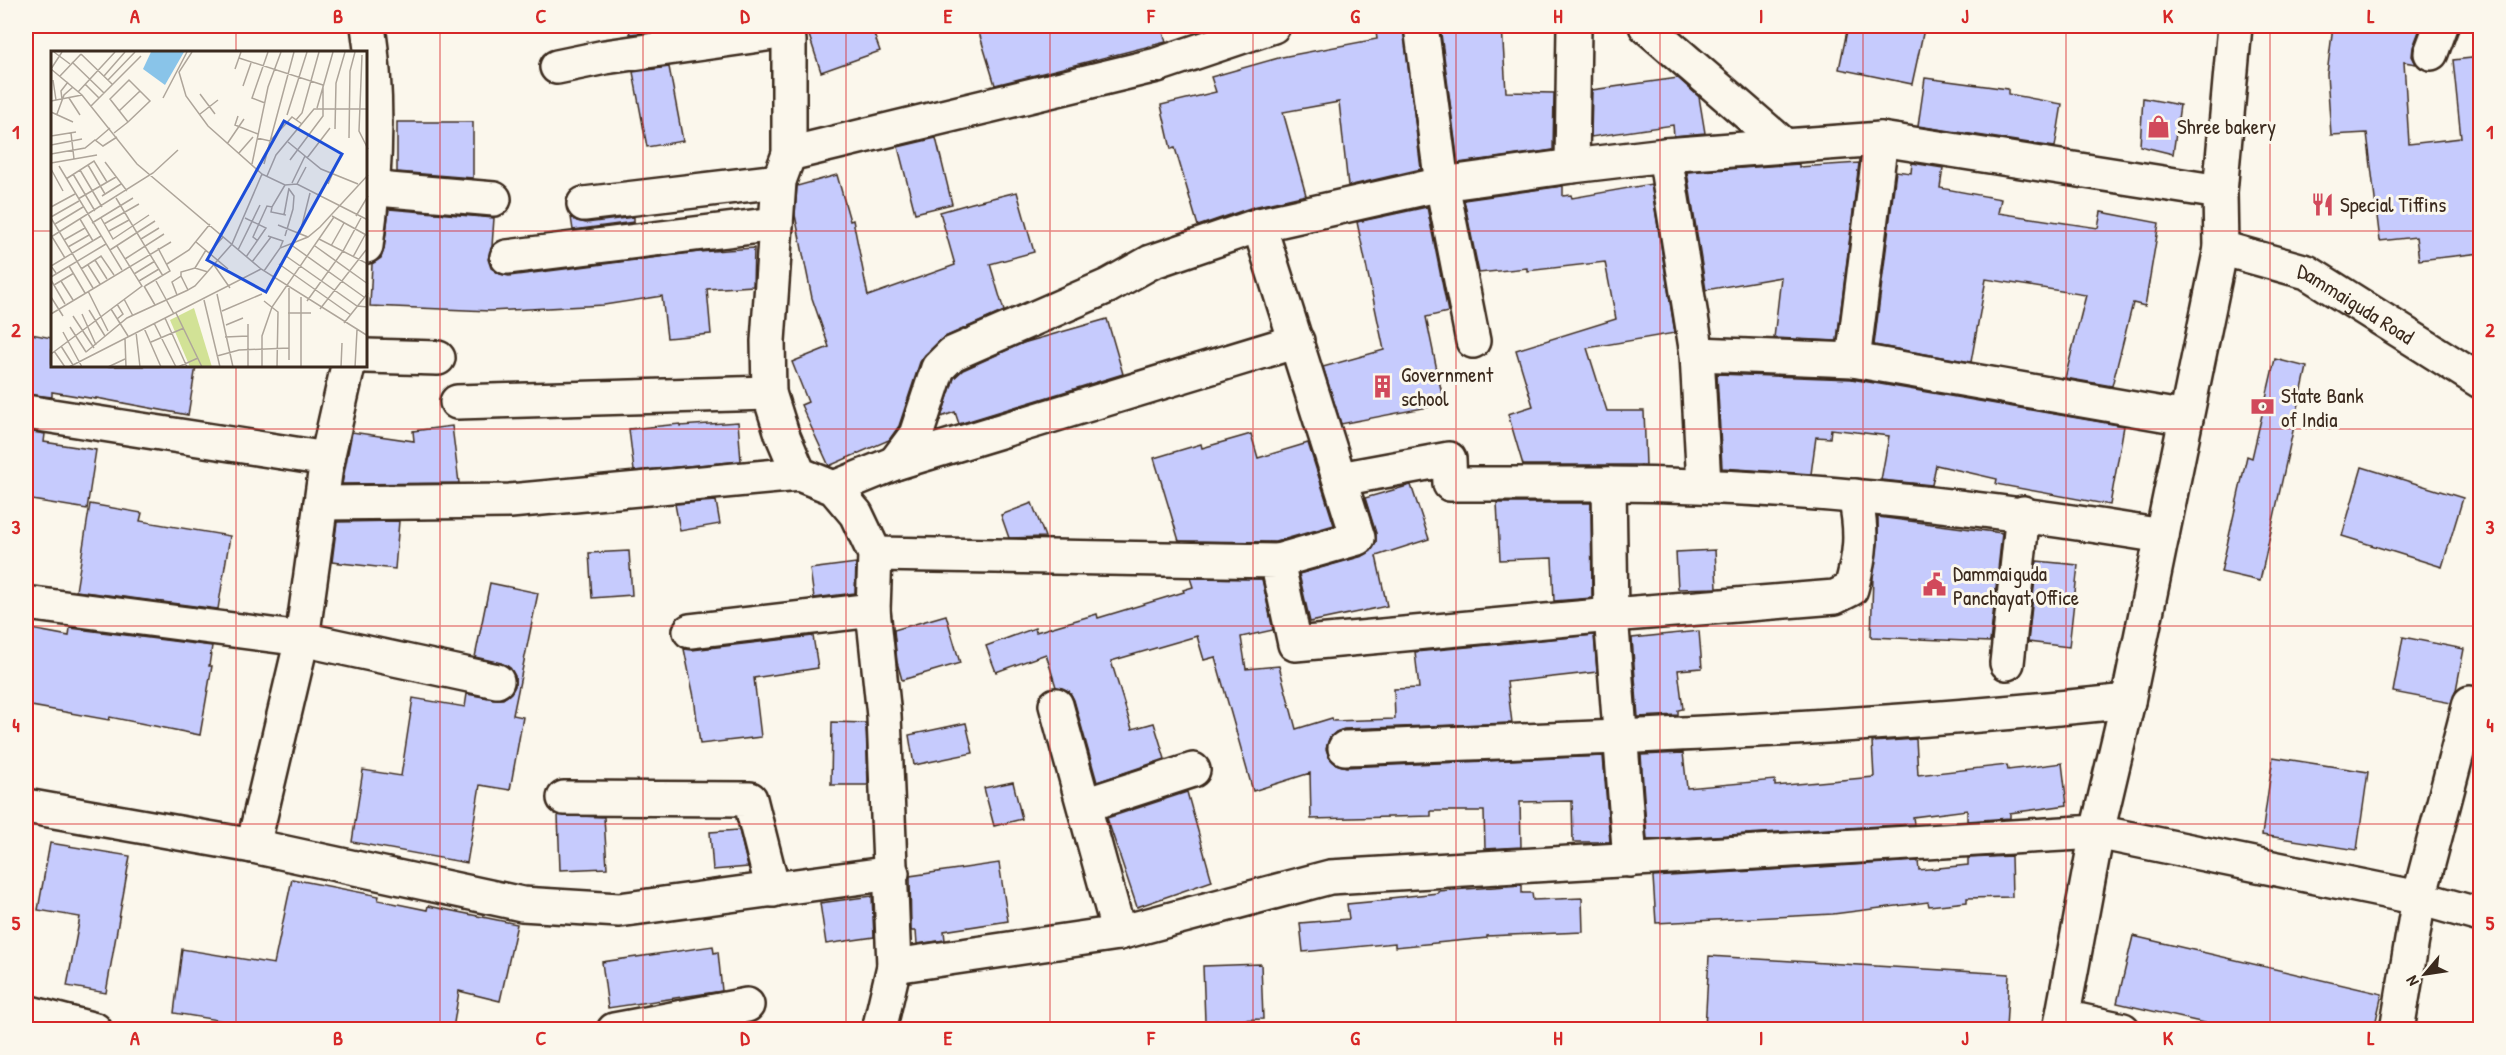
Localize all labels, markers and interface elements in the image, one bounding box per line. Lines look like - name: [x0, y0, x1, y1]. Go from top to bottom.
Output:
- text: A: [130, 2, 140, 29]
- text: B: [333, 2, 343, 29]
- text: C: [536, 2, 547, 29]
- text: D: [740, 2, 750, 29]
- text: E: [944, 2, 953, 29]
- text: F: [1146, 2, 1156, 29]
- text: G: [1350, 2, 1360, 29]
- text: H: [1553, 2, 1563, 29]
- text: I: [1759, 2, 1763, 29]
- text: J: [1961, 2, 1969, 29]
- text: K: [2163, 2, 2174, 29]
- text: L: [2367, 2, 2375, 29]
- inset map: [51, 51, 368, 368]
- place label: Shree bakery: [2177, 112, 2276, 141]
- shop icon: Shree bakery: [2146, 113, 2172, 139]
- text: 1: [12, 118, 20, 145]
- text: 1: [2486, 118, 2494, 145]
- place label: Special Tiffins: [2340, 190, 2446, 219]
- restaurant icon: Special Tiffins: [2309, 191, 2335, 217]
- street label: Dammaiguda Road: [2295, 256, 2420, 351]
- text: 2: [11, 316, 21, 343]
- text: 2: [2485, 316, 2495, 343]
- place label: Government school: [1401, 360, 1494, 413]
- building icon: Government school: [1370, 373, 1396, 399]
- place label: State Bank of India: [2281, 381, 2364, 434]
- bank icon: State Bank of India: [2250, 394, 2276, 420]
- text: 3: [12, 513, 21, 540]
- text: 3: [2486, 513, 2495, 540]
- place label: Dammaiguda Panchayat Office: [1953, 559, 2079, 612]
- public building icon: Dammaiguda Panchayat Office: [1922, 572, 1948, 598]
- text: 4: [12, 711, 20, 738]
- text: 4: [2486, 711, 2494, 738]
- text: 5: [12, 909, 21, 936]
- text: 5: [2486, 909, 2495, 936]
- north arrow: [2395, 944, 2455, 1004]
- text: N: [2400, 972, 2424, 990]
- text: A: [130, 1024, 140, 1051]
- text: B: [333, 1024, 343, 1051]
- text: C: [536, 1024, 547, 1051]
- text: D: [740, 1024, 750, 1051]
- text: E: [944, 1024, 953, 1051]
- text: F: [1146, 1024, 1156, 1051]
- text: G: [1350, 1024, 1360, 1051]
- text: H: [1553, 1024, 1563, 1051]
- text: I: [1759, 1024, 1763, 1051]
- text: J: [1961, 1024, 1969, 1051]
- text: K: [2163, 1024, 2174, 1051]
- text: L: [2367, 1024, 2375, 1051]

